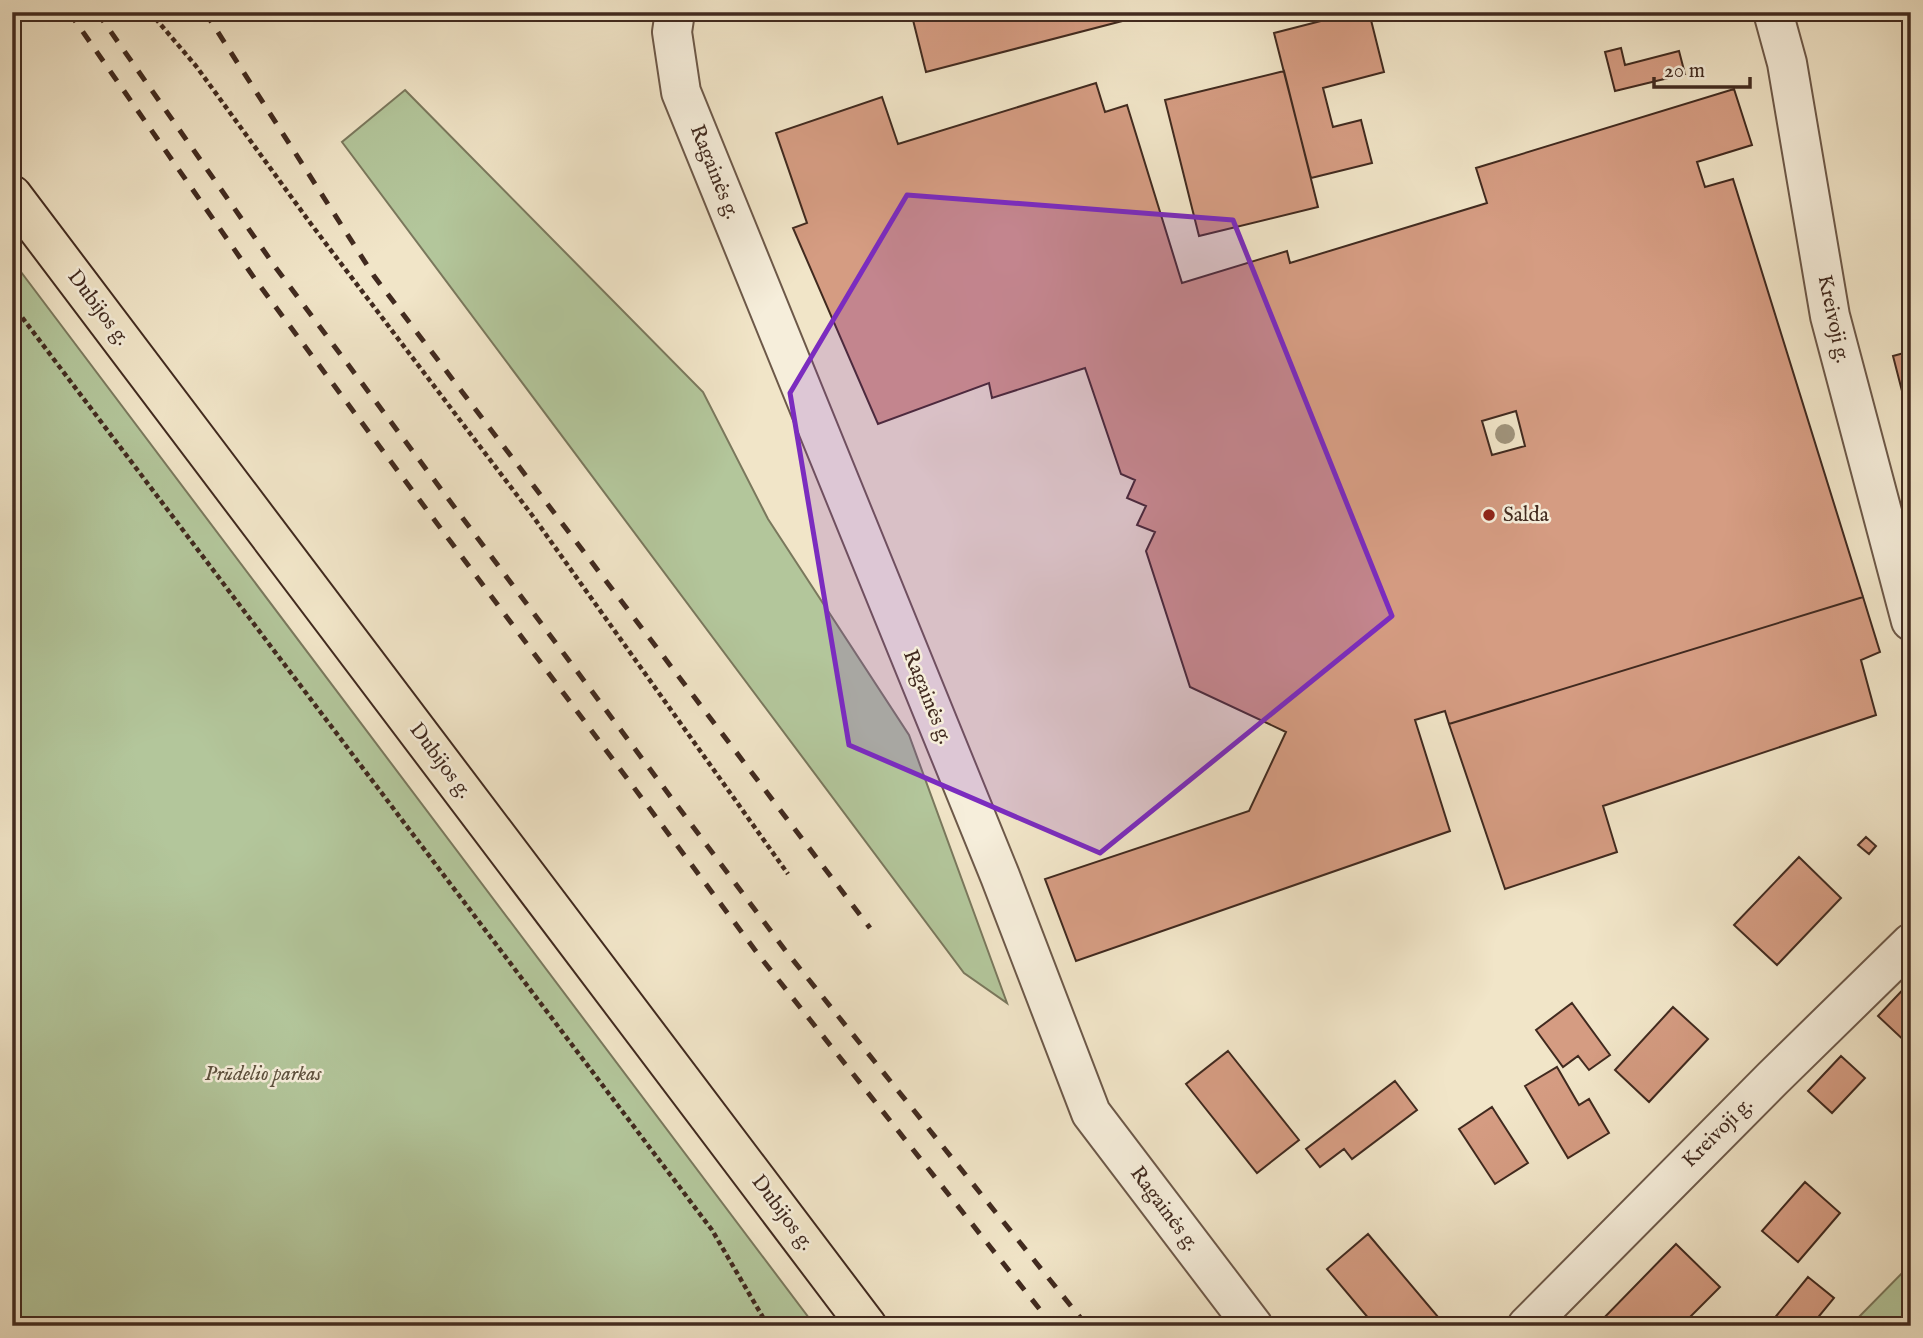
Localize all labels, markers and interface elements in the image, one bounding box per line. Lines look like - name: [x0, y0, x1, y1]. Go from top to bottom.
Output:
- scale bar: [1654, 46, 1750, 90]
- text: 20 m: [1664, 58, 1705, 85]
- street label: Ragainės g.: [683, 121, 745, 223]
- street label: Dubijos g.: [61, 265, 135, 351]
- street label: Kreivoji g.: [1811, 273, 1855, 365]
- place label: Salda: [1503, 502, 1550, 529]
- marker: Salda: [1481, 507, 1497, 523]
- street label: Ragainės g.: [896, 646, 958, 748]
- street label: Dubijos g.: [403, 718, 477, 804]
- park label: Prūdelio parkas: [204, 1061, 323, 1088]
- street label: Kreivoji g.: [1677, 1092, 1759, 1174]
- street label: Ragainės g.: [1123, 1161, 1205, 1257]
- street label: Dubijos g.: [745, 1170, 819, 1256]

